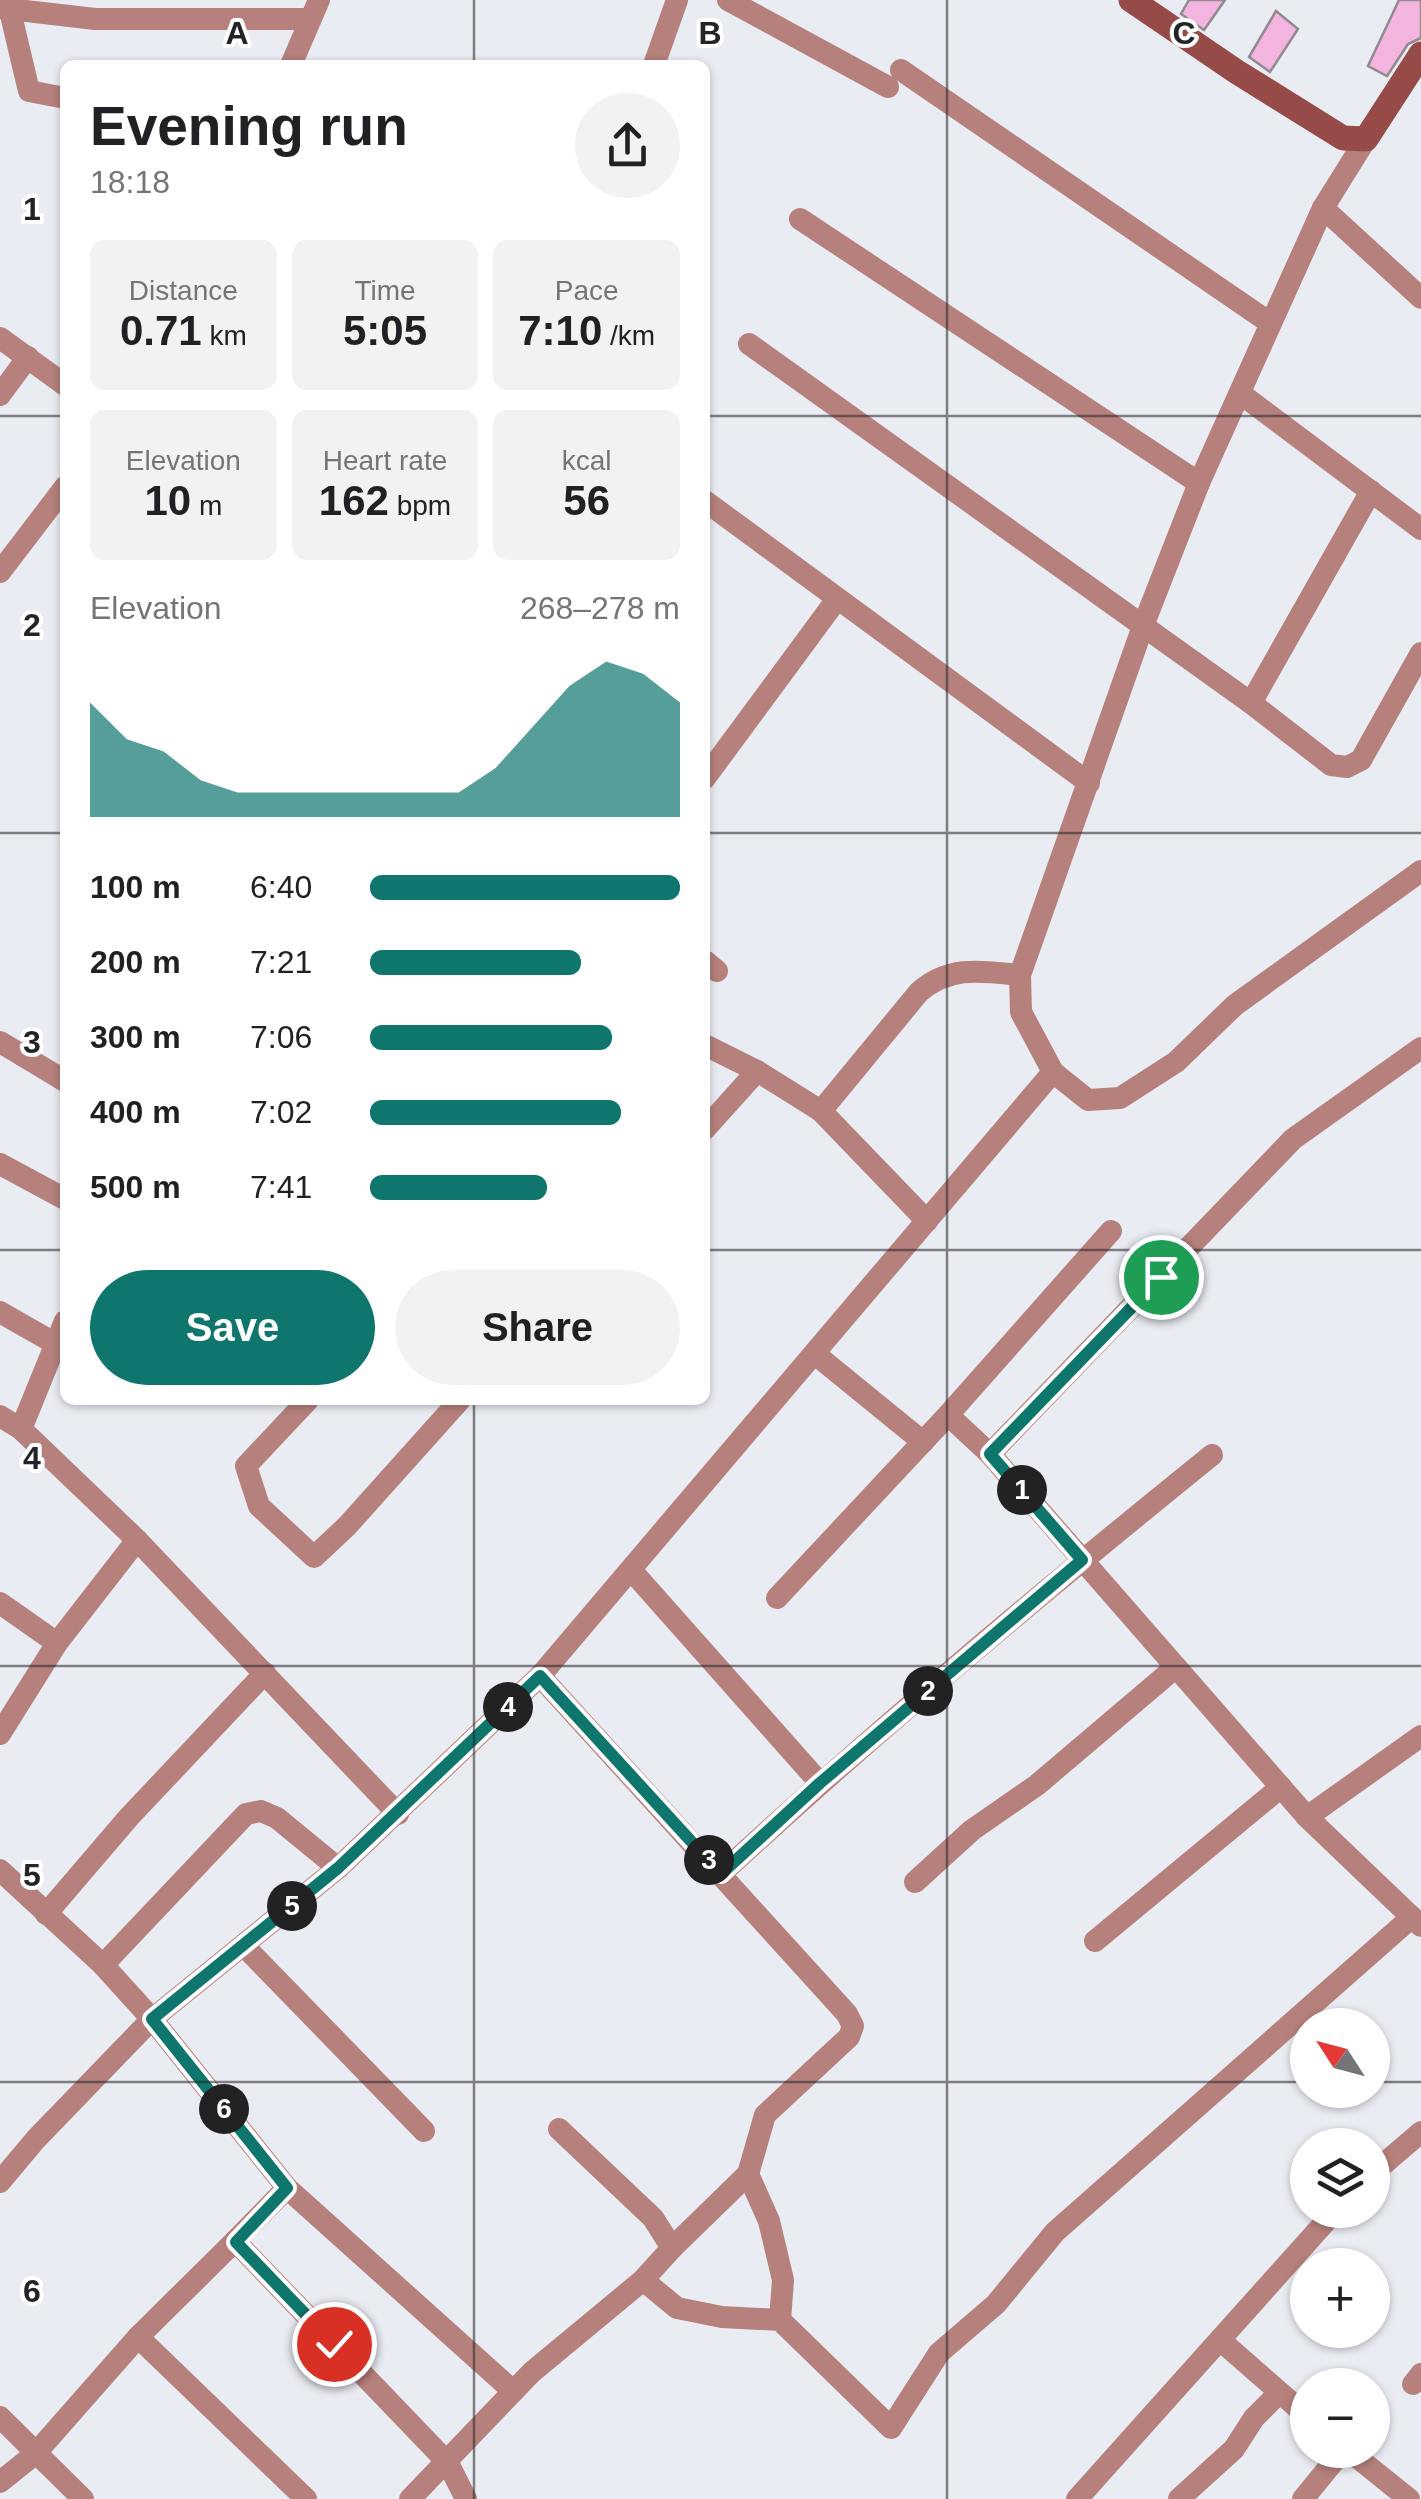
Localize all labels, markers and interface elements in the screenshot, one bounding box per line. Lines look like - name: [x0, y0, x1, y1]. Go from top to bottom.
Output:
- text: A: [225, 15, 249, 51]
- text: B: [698, 15, 722, 51]
- text: C: [1172, 15, 1196, 51]
- button: share: [575, 93, 680, 198]
- text: Evening run: [90, 95, 408, 157]
- text: 18:18: [90, 164, 170, 200]
- text: 1: [23, 191, 41, 227]
- text: Distance: [129, 275, 238, 306]
- text: Time: [354, 275, 416, 306]
- text: Pace: [555, 275, 619, 306]
- text: 0.71: [120, 307, 202, 354]
- text: 5:05: [343, 307, 427, 354]
- text: 7:10: [518, 307, 602, 354]
- text: km: [202, 320, 247, 351]
- text: /km: [602, 320, 655, 351]
- text: Elevation: [126, 445, 241, 476]
- text: Heart rate: [323, 445, 447, 476]
- text: kcal: [562, 445, 612, 476]
- text: 10: [144, 477, 191, 524]
- text: 162: [319, 477, 389, 524]
- text: 56: [563, 477, 610, 524]
- text: m: [191, 490, 222, 521]
- text: bpm: [389, 490, 451, 521]
- text: Elevation: [90, 590, 222, 626]
- text: 268–278 m: [520, 590, 680, 626]
- text: 2: [23, 607, 41, 643]
- text: 100 m: [90, 869, 181, 905]
- text: 6:40: [250, 869, 312, 905]
- text: 200 m: [90, 944, 181, 980]
- text: 7:21: [250, 944, 312, 980]
- text: 300 m: [90, 1019, 181, 1055]
- text: 7:06: [250, 1019, 312, 1055]
- text: 3: [23, 1024, 41, 1060]
- text: 400 m: [90, 1094, 181, 1130]
- text: 7:02: [250, 1094, 312, 1130]
- text: 500 m: [90, 1169, 181, 1205]
- text: 7:41: [250, 1169, 312, 1205]
- pin: [1119, 1235, 1204, 1320]
- icon: arrive: [1134, 1250, 1189, 1305]
- button: Save: [90, 1270, 375, 1385]
- button: Share: [395, 1270, 680, 1385]
- text: 4: [23, 1440, 41, 1476]
- pin: 1: [997, 1465, 1047, 1515]
- text: 1: [1014, 1474, 1030, 1505]
- pin: 2: [903, 1666, 953, 1716]
- text: 2: [920, 1675, 936, 1706]
- pin: 4: [483, 1682, 533, 1732]
- text: 4: [500, 1691, 516, 1722]
- pin: 3: [684, 1835, 734, 1885]
- text: 3: [701, 1844, 717, 1875]
- text: 5: [23, 1857, 41, 1893]
- pin: 5: [267, 1881, 317, 1931]
- text: 5: [284, 1890, 300, 1921]
- north arrow: [1290, 2008, 1390, 2108]
- map controls: [1290, 2008, 1390, 2468]
- pin: 6: [199, 2084, 249, 2134]
- text: 6: [216, 2093, 232, 2124]
- button: layers: [1290, 2128, 1390, 2228]
- button: +: [1290, 2248, 1390, 2348]
- text: 6: [23, 2273, 41, 2309]
- pin: [292, 2302, 377, 2387]
- icon: check: [307, 2317, 362, 2372]
- button: −: [1290, 2368, 1390, 2468]

